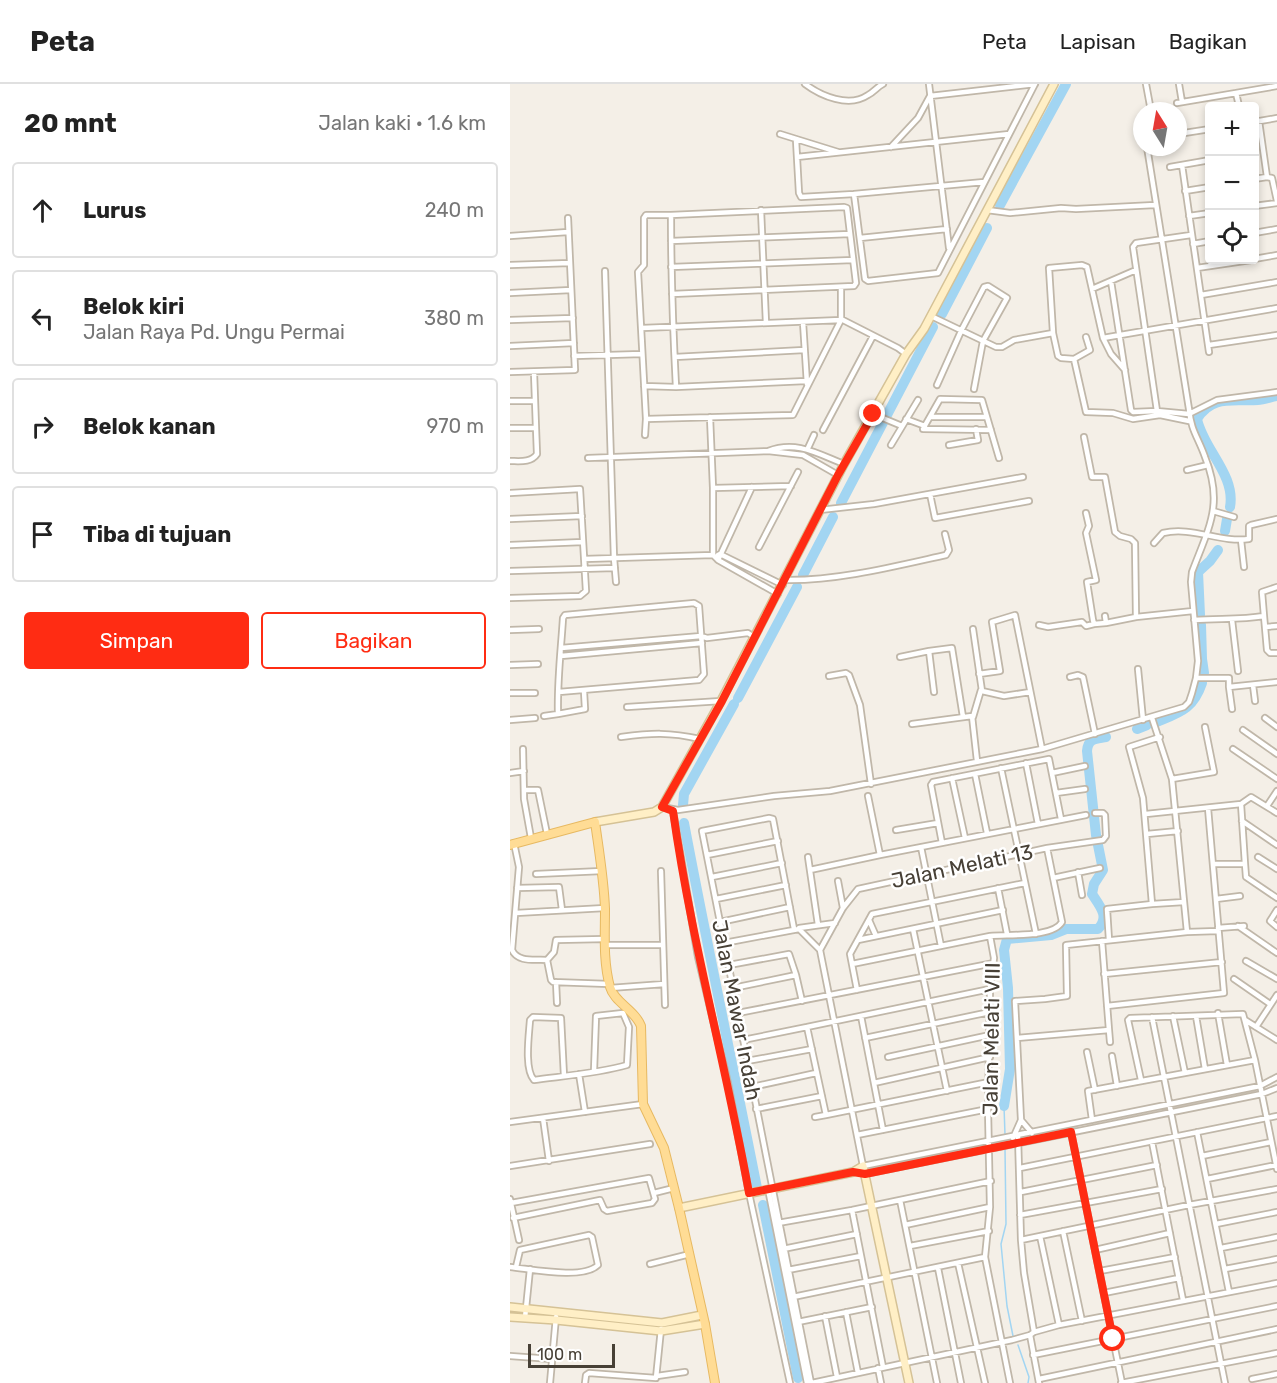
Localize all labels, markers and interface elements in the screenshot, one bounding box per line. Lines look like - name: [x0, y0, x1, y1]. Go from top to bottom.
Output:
- text: Peta: [30, 25, 95, 58]
- text: Peta: [982, 29, 1027, 54]
- text: Lapisan: [1060, 29, 1136, 54]
- text: Bagikan: [1169, 29, 1247, 54]
- north arrow: [1133, 102, 1187, 156]
- map controls: [1205, 102, 1259, 264]
- button: +: [1205, 102, 1259, 156]
- text: 20 mnt: [24, 108, 117, 139]
- text: Jalan kaki · 1.6 km: [318, 111, 486, 135]
- button: −: [1205, 156, 1259, 210]
- icon: ahead: [26, 194, 59, 227]
- text: Lurus: [83, 197, 146, 224]
- text: 240 m: [425, 198, 484, 222]
- button: locate: [1205, 210, 1259, 264]
- text: Belok kiri: [83, 293, 184, 320]
- icon: left: [26, 302, 59, 335]
- text: 380 m: [424, 306, 484, 330]
- text: Jalan Raya Pd. Ungu Permai: [83, 320, 345, 344]
- route end: [859, 400, 885, 426]
- icon: right: [26, 410, 59, 443]
- text: Belok kanan: [83, 413, 216, 440]
- text: 970 m: [427, 414, 484, 438]
- icon: arrive: [26, 518, 59, 551]
- text: Tiba di tujuan: [83, 521, 231, 548]
- button: Simpan: [24, 612, 249, 669]
- button: Bagikan: [261, 612, 486, 669]
- street label: Jalan Melati 13: [889, 839, 1035, 893]
- street label: Jalan Mawar Indah: [707, 917, 767, 1103]
- street label: Jalan Melati VIII: [977, 962, 1005, 1116]
- route start: [1099, 1325, 1125, 1351]
- scale bar: [528, 1341, 615, 1368]
- text: 100 m: [537, 1345, 582, 1364]

